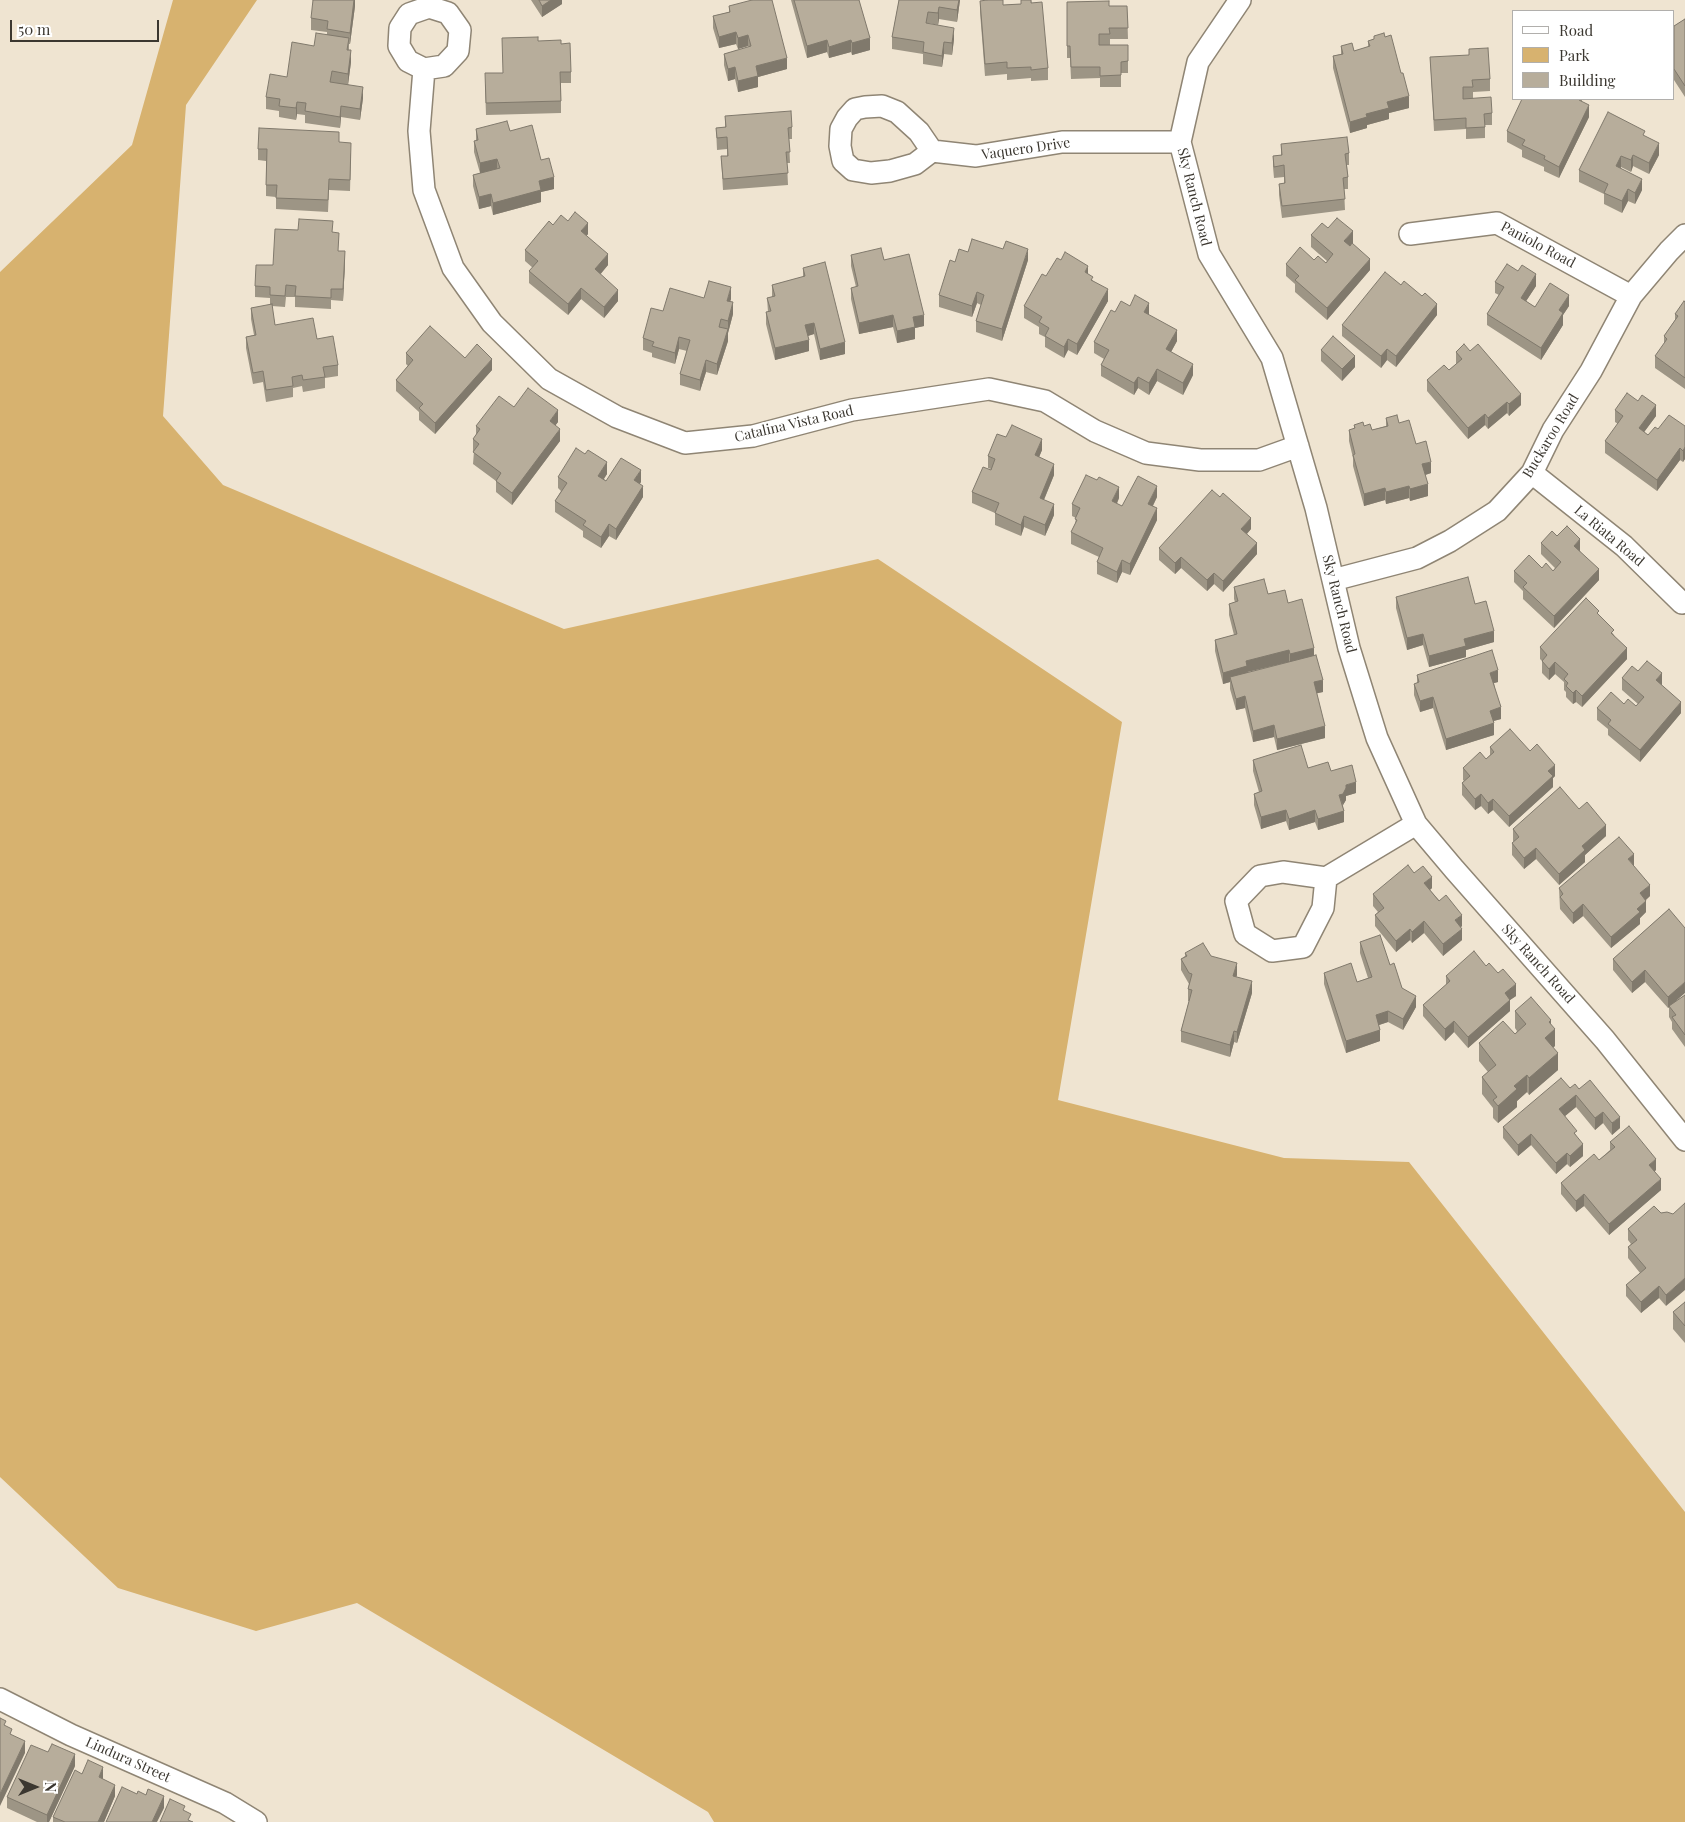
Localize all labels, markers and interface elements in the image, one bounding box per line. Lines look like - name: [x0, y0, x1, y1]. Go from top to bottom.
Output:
- scale bar: [12, 10, 161, 42]
- legend: [1512, 10, 1675, 100]
- text: 50 m: [18, 19, 50, 39]
- text: Road: [1559, 20, 1593, 40]
- text: Park: [1559, 45, 1590, 65]
- text: Building: [1559, 70, 1615, 90]
- street label: Vaquero Drive: [981, 134, 1071, 164]
- street label: Sky Ranch Road: [1174, 146, 1214, 248]
- street label: Paniolo Road: [1498, 218, 1578, 272]
- street label: Buckaroo Road: [1519, 391, 1583, 481]
- street label: Catalina Vista Road: [733, 402, 855, 446]
- street label: La Riata Road: [1571, 502, 1647, 570]
- street label: Sky Ranch Road: [1319, 553, 1359, 655]
- street label: Sky Ranch Road: [1498, 921, 1578, 1007]
- street label: Lindura Street: [83, 1734, 173, 1786]
- north arrow: [10, 1762, 60, 1812]
- text: N: [41, 1782, 60, 1792]

